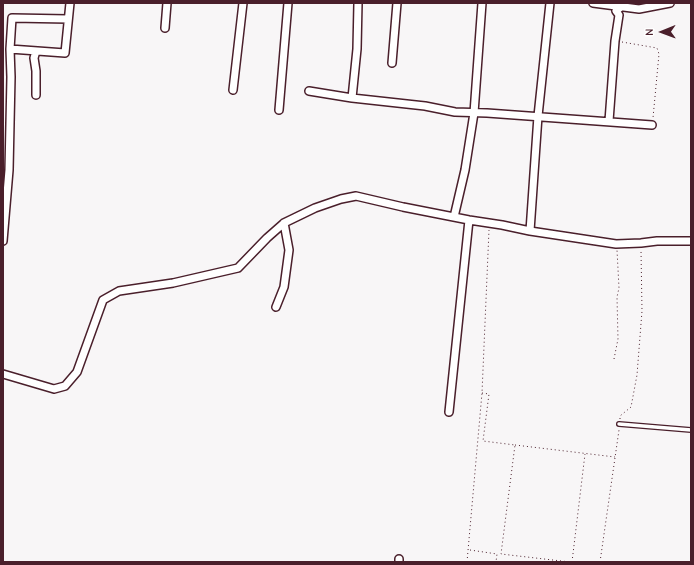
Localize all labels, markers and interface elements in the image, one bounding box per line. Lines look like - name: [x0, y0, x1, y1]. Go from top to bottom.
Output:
- north arrow: [642, 12, 682, 52]
- text: N: [643, 29, 656, 36]

